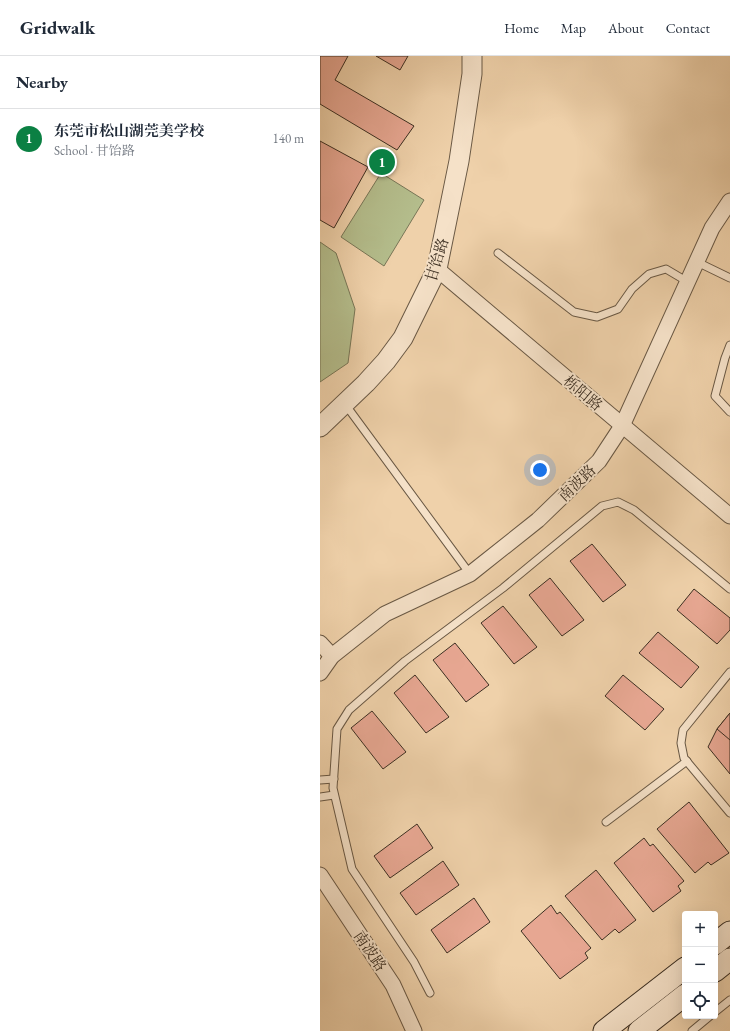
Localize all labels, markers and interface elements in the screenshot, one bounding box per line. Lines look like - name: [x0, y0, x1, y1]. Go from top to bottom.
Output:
- text: Gridwalk: [20, 15, 95, 40]
- text: Home: [504, 19, 539, 37]
- text: Map: [561, 19, 586, 37]
- text: About: [608, 19, 644, 37]
- text: Contact: [666, 19, 710, 37]
- text: Nearby: [16, 71, 68, 93]
- text: 东莞市松山湖莞美学校: [54, 121, 204, 140]
- text: 1: [26, 130, 32, 147]
- text: 140 m: [273, 130, 304, 147]
- text: School · 甘饴路: [54, 142, 135, 159]
- pin: 1: [369, 147, 395, 177]
- street label: 甘饴路: [421, 236, 452, 284]
- street label: 栎阳路: [560, 371, 607, 414]
- your location: [530, 460, 550, 480]
- street label: 南波路: [554, 460, 599, 505]
- map controls: [682, 911, 718, 1019]
- button: +: [682, 911, 718, 947]
- street label: 南波路: [350, 927, 391, 975]
- button: −: [682, 947, 718, 983]
- button: locate: [682, 983, 718, 1019]

